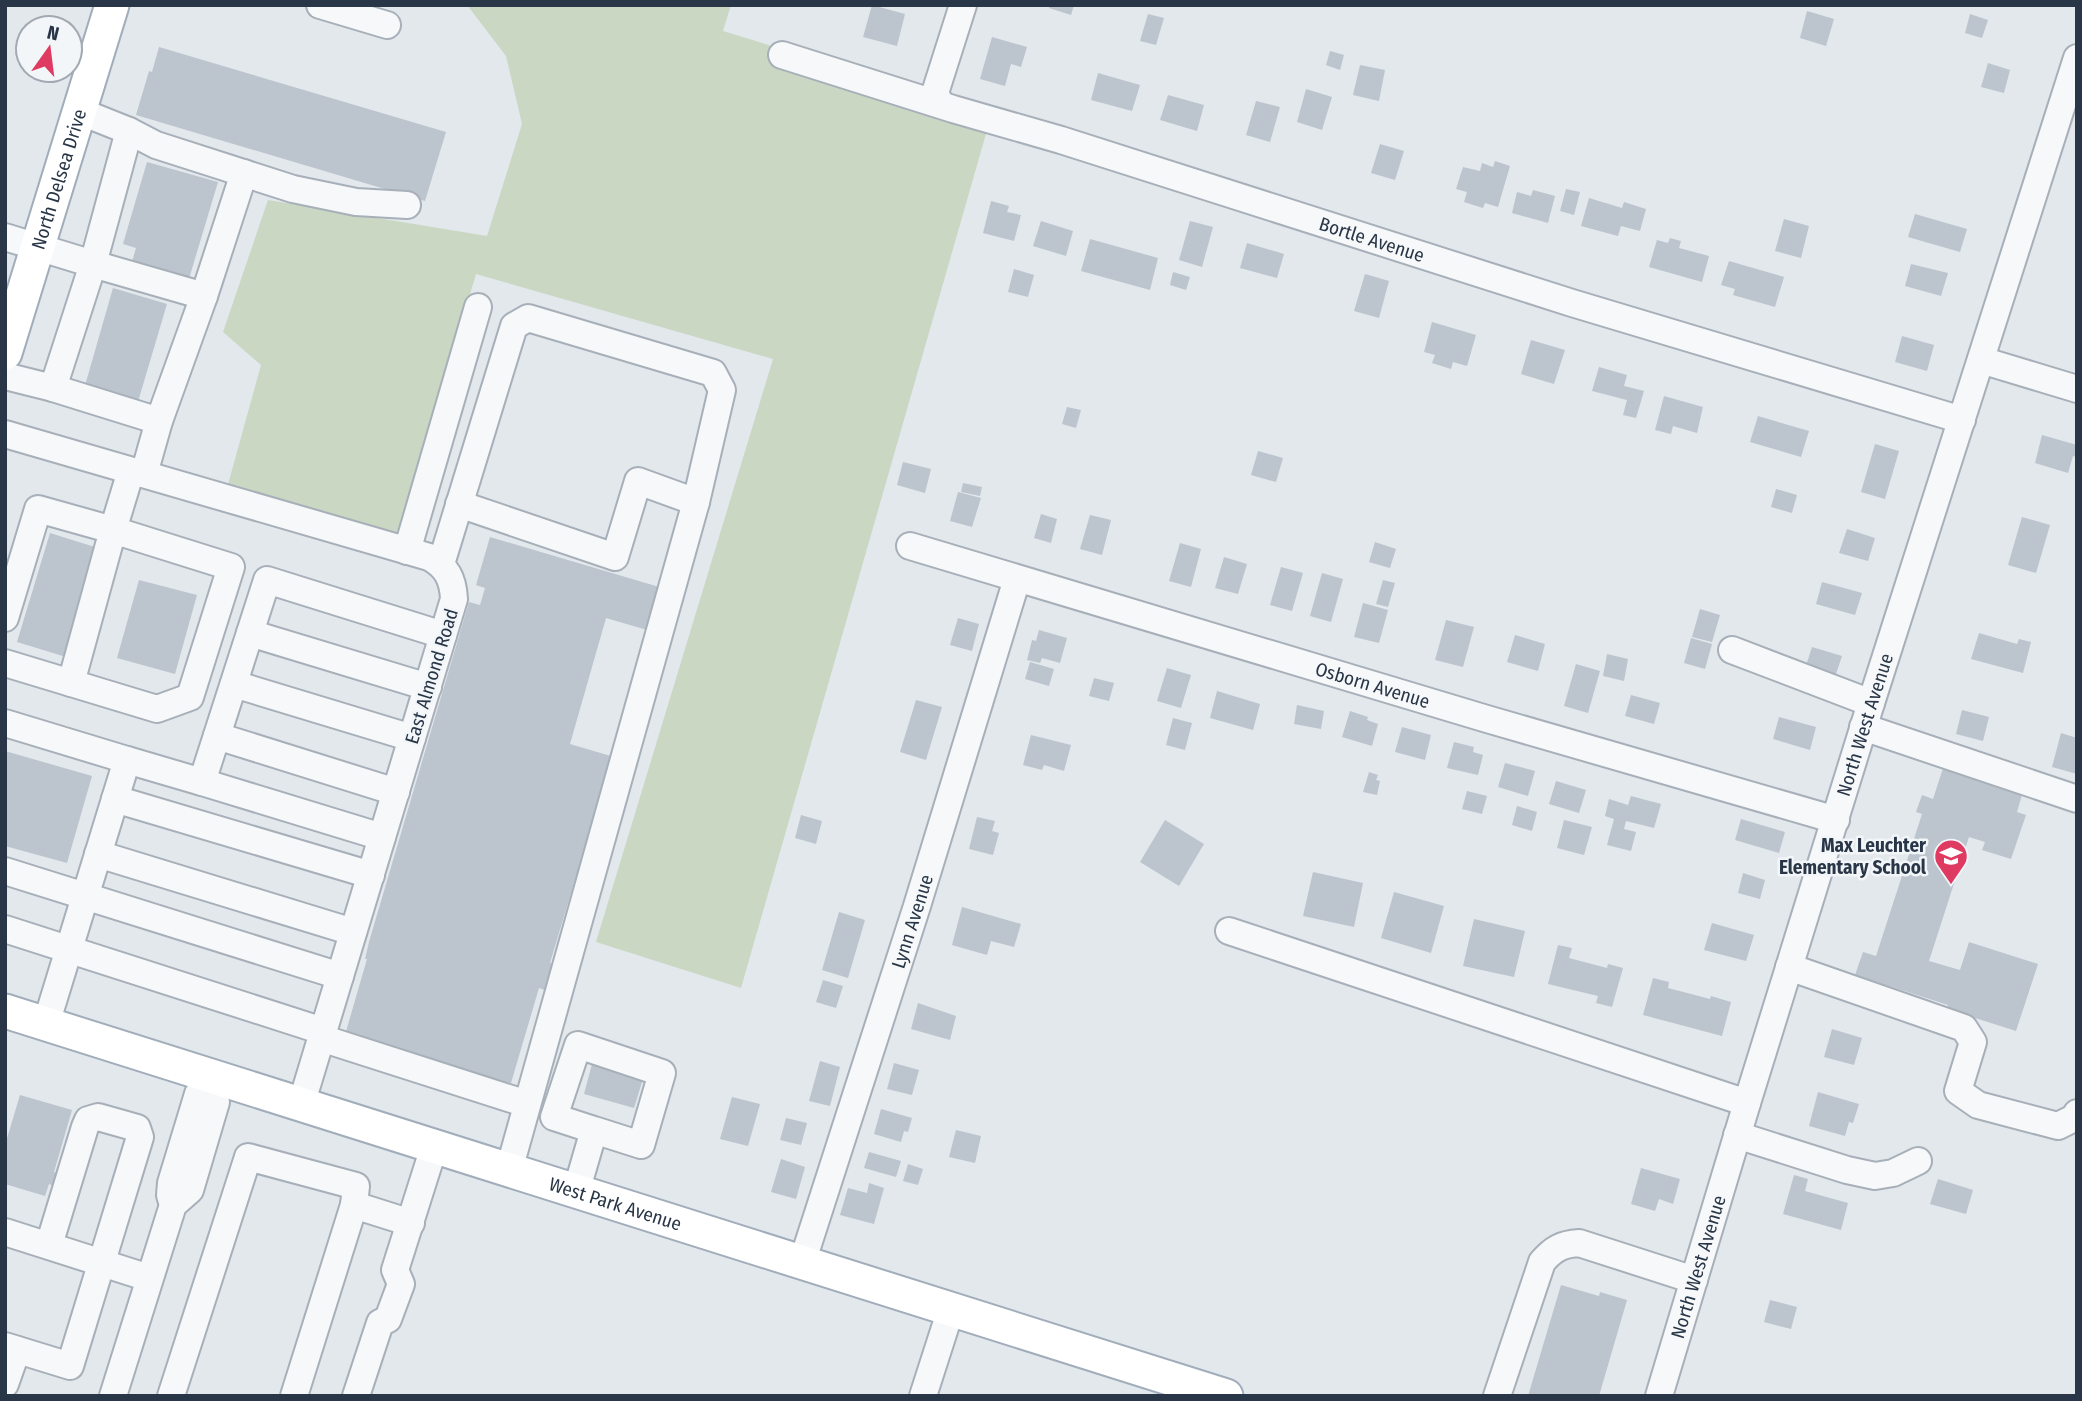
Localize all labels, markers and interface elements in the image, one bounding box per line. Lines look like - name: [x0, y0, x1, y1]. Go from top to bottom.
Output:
- north arrow: [14, 14, 84, 84]
- text: N: [45, 20, 61, 46]
- street label: North Delsea Drive: [27, 106, 91, 252]
- street label: Bortle Avenue: [1316, 212, 1427, 267]
- street label: East Almond Road: [400, 606, 463, 747]
- street label: North West Avenue: [1832, 651, 1898, 799]
- street label: Osborn Avenue: [1312, 657, 1433, 713]
- place label: Max Leuchter Elementary School: [1779, 834, 1927, 879]
- school or university icon: Max Leuchter Elementary School: [1932, 837, 1970, 886]
- street label: Lynn Avenue: [887, 872, 938, 971]
- street label: West Park Avenue: [546, 1172, 684, 1236]
- street label: North West Avenue: [1666, 1193, 1731, 1341]

